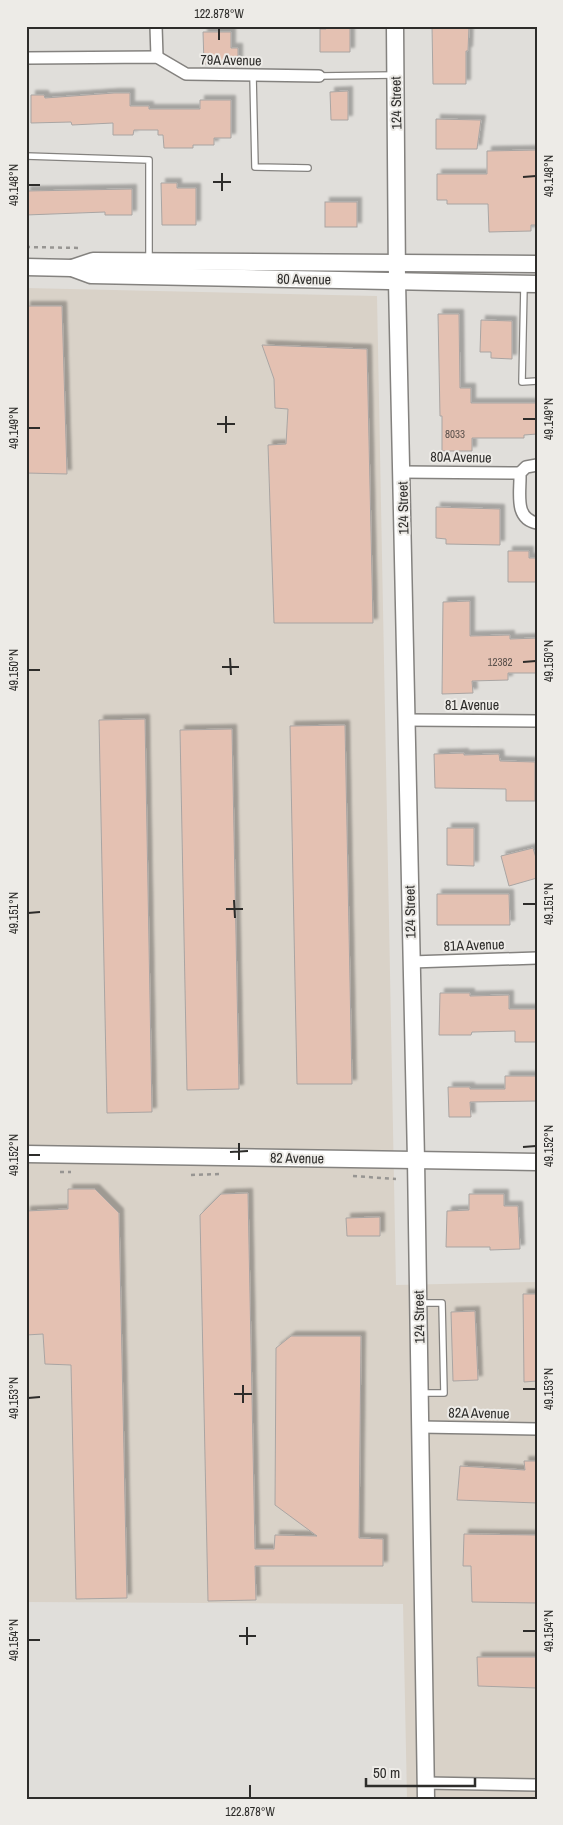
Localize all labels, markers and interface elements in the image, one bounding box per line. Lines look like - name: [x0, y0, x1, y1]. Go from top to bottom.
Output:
- text: 122.878°W: [194, 6, 245, 22]
- street label: 79A Avenue: [200, 50, 262, 70]
- street label: 124 Street: [387, 76, 405, 130]
- text: 49.148°N: [541, 155, 557, 197]
- text: 49.148°N: [6, 164, 22, 206]
- street label: 80 Avenue: [277, 270, 331, 288]
- text: 49.149°N: [541, 398, 557, 440]
- text: 49.149°N: [6, 407, 22, 449]
- house number: 8033: [445, 427, 465, 441]
- street label: 80A Avenue: [430, 447, 492, 467]
- street label: 124 Street: [394, 481, 412, 535]
- text: 49.150°N: [541, 640, 557, 682]
- text: 49.150°N: [6, 649, 22, 691]
- house number: 12382: [487, 655, 513, 669]
- street label: 81 Avenue: [445, 696, 499, 714]
- text: 49.151°N: [541, 883, 557, 925]
- street label: 124 Street: [401, 885, 419, 939]
- text: 49.151°N: [6, 892, 22, 934]
- street label: 81A Avenue: [443, 935, 505, 955]
- text: 49.152°N: [541, 1125, 557, 1167]
- text: 49.152°N: [6, 1134, 22, 1176]
- street label: 82 Avenue: [270, 1149, 324, 1167]
- street label: 124 Street: [410, 1290, 428, 1344]
- text: 49.153°N: [541, 1368, 557, 1410]
- text: 49.153°N: [6, 1377, 22, 1419]
- street label: 82A Avenue: [448, 1403, 510, 1423]
- text: 49.154°N: [541, 1610, 557, 1652]
- text: 49.154°N: [6, 1619, 22, 1661]
- scale bar: [366, 1755, 474, 1787]
- text: 50 m: [373, 1762, 400, 1783]
- text: 122.878°W: [225, 1804, 276, 1820]

